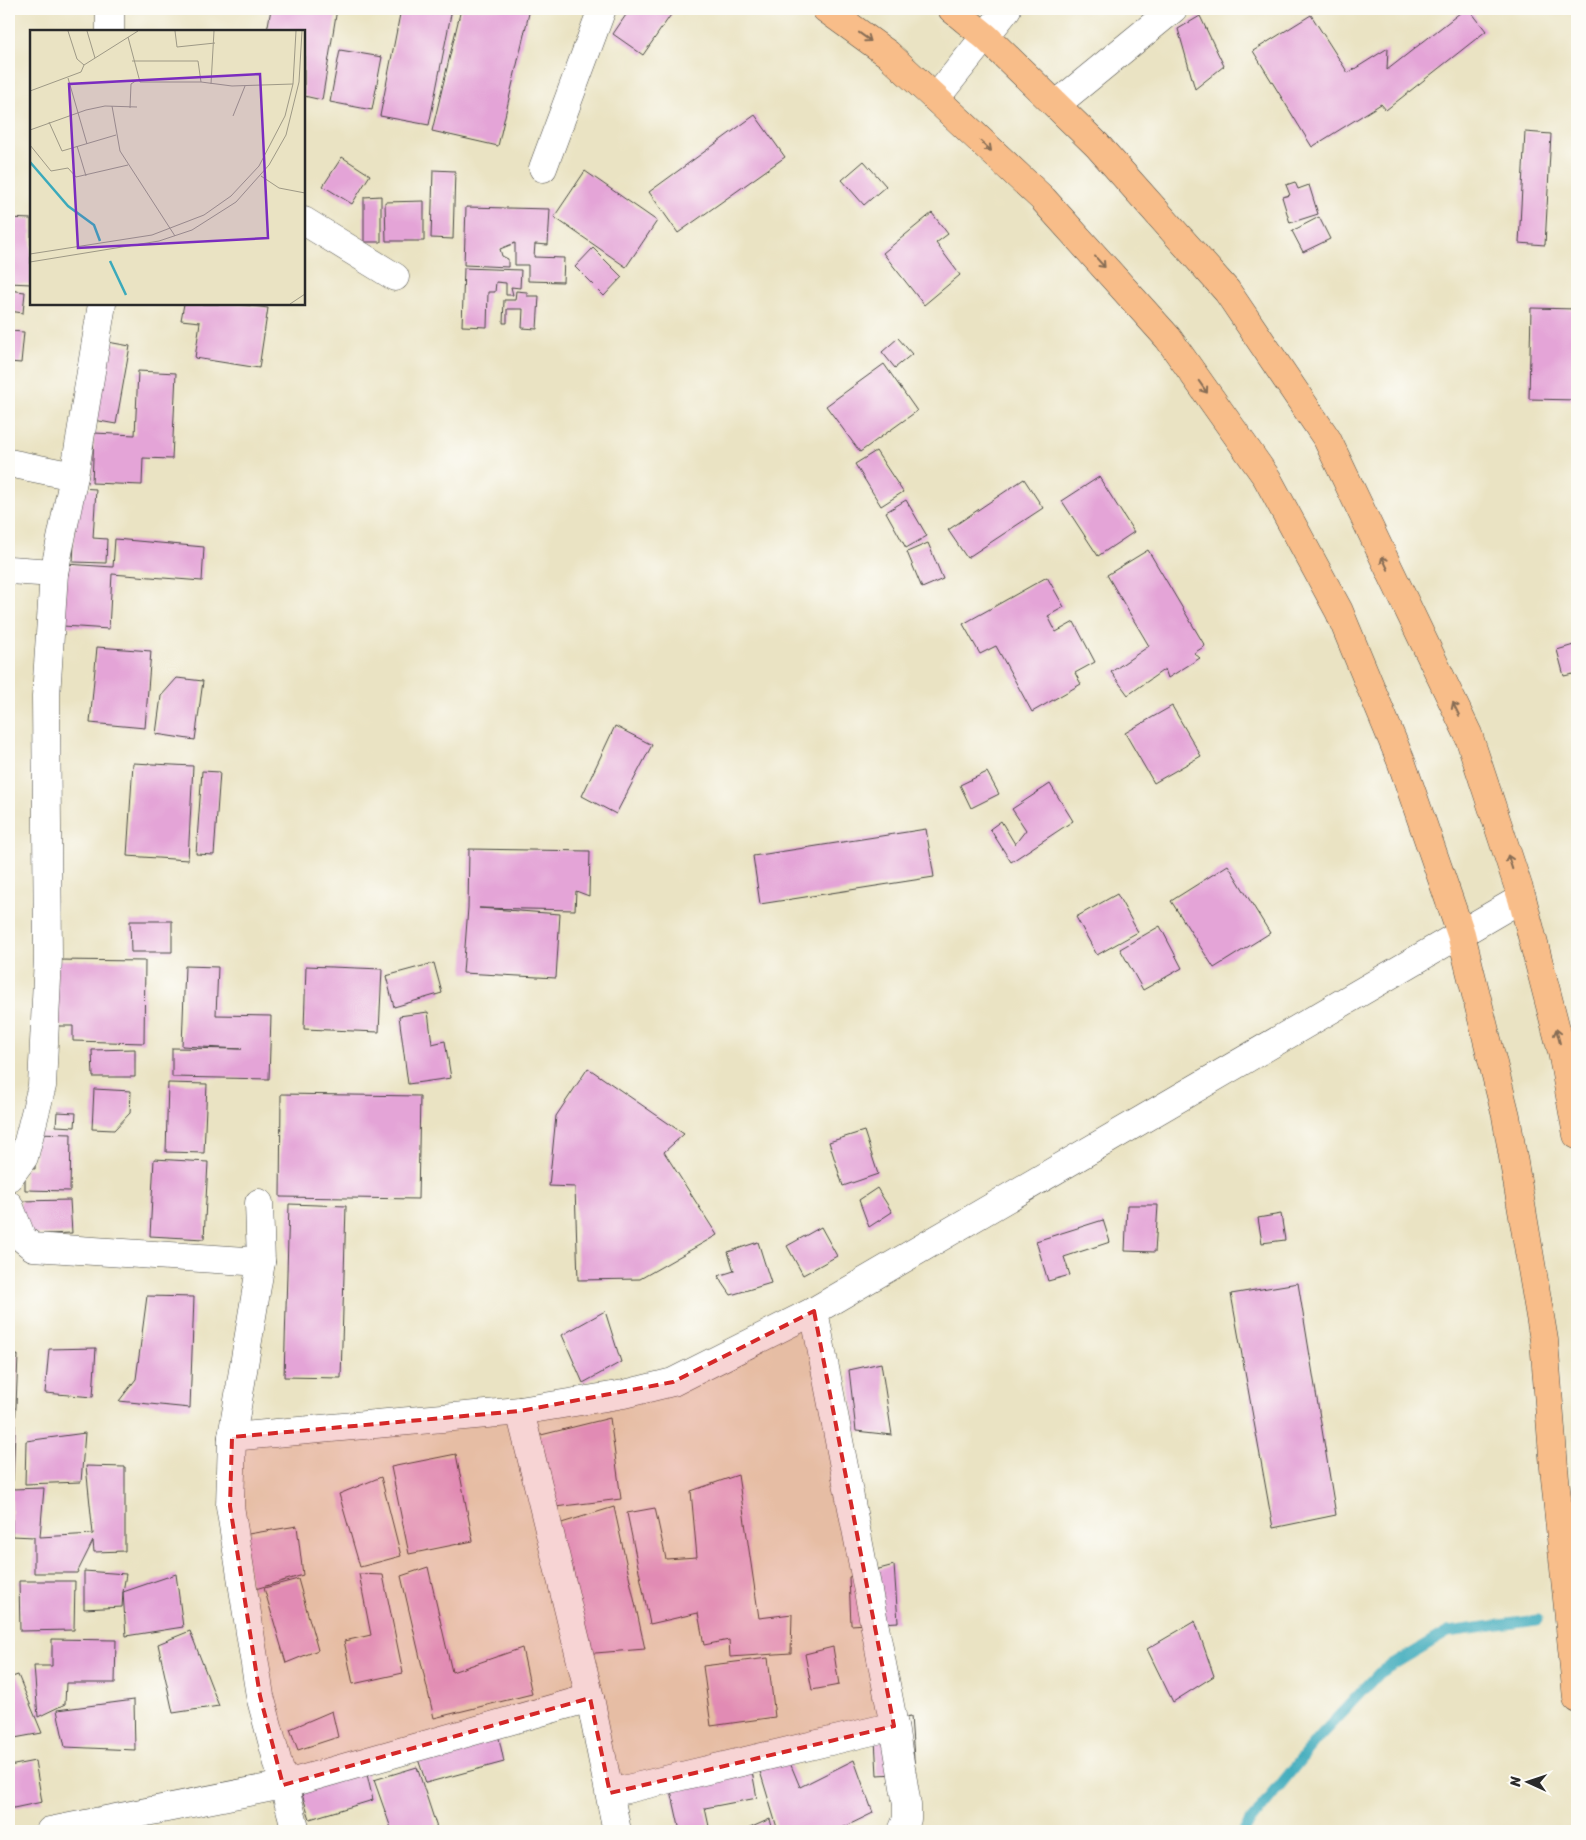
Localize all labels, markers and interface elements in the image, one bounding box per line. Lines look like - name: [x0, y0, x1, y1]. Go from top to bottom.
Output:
- inset map: [30, 30, 305, 305]
- one-way arrow: [858, 32, 872, 42]
- one-way arrow: [980, 140, 992, 152]
- one-way arrow: [1094, 255, 1105, 268]
- one-way arrow: [1198, 380, 1208, 394]
- one-way arrow: [1380, 556, 1389, 571]
- one-way arrow: [1451, 702, 1461, 717]
- one-way arrow: [1505, 855, 1515, 871]
- one-way arrow: [1553, 1028, 1562, 1044]
- north arrow: [1504, 1758, 1554, 1808]
- text: N: [1503, 1776, 1528, 1788]

